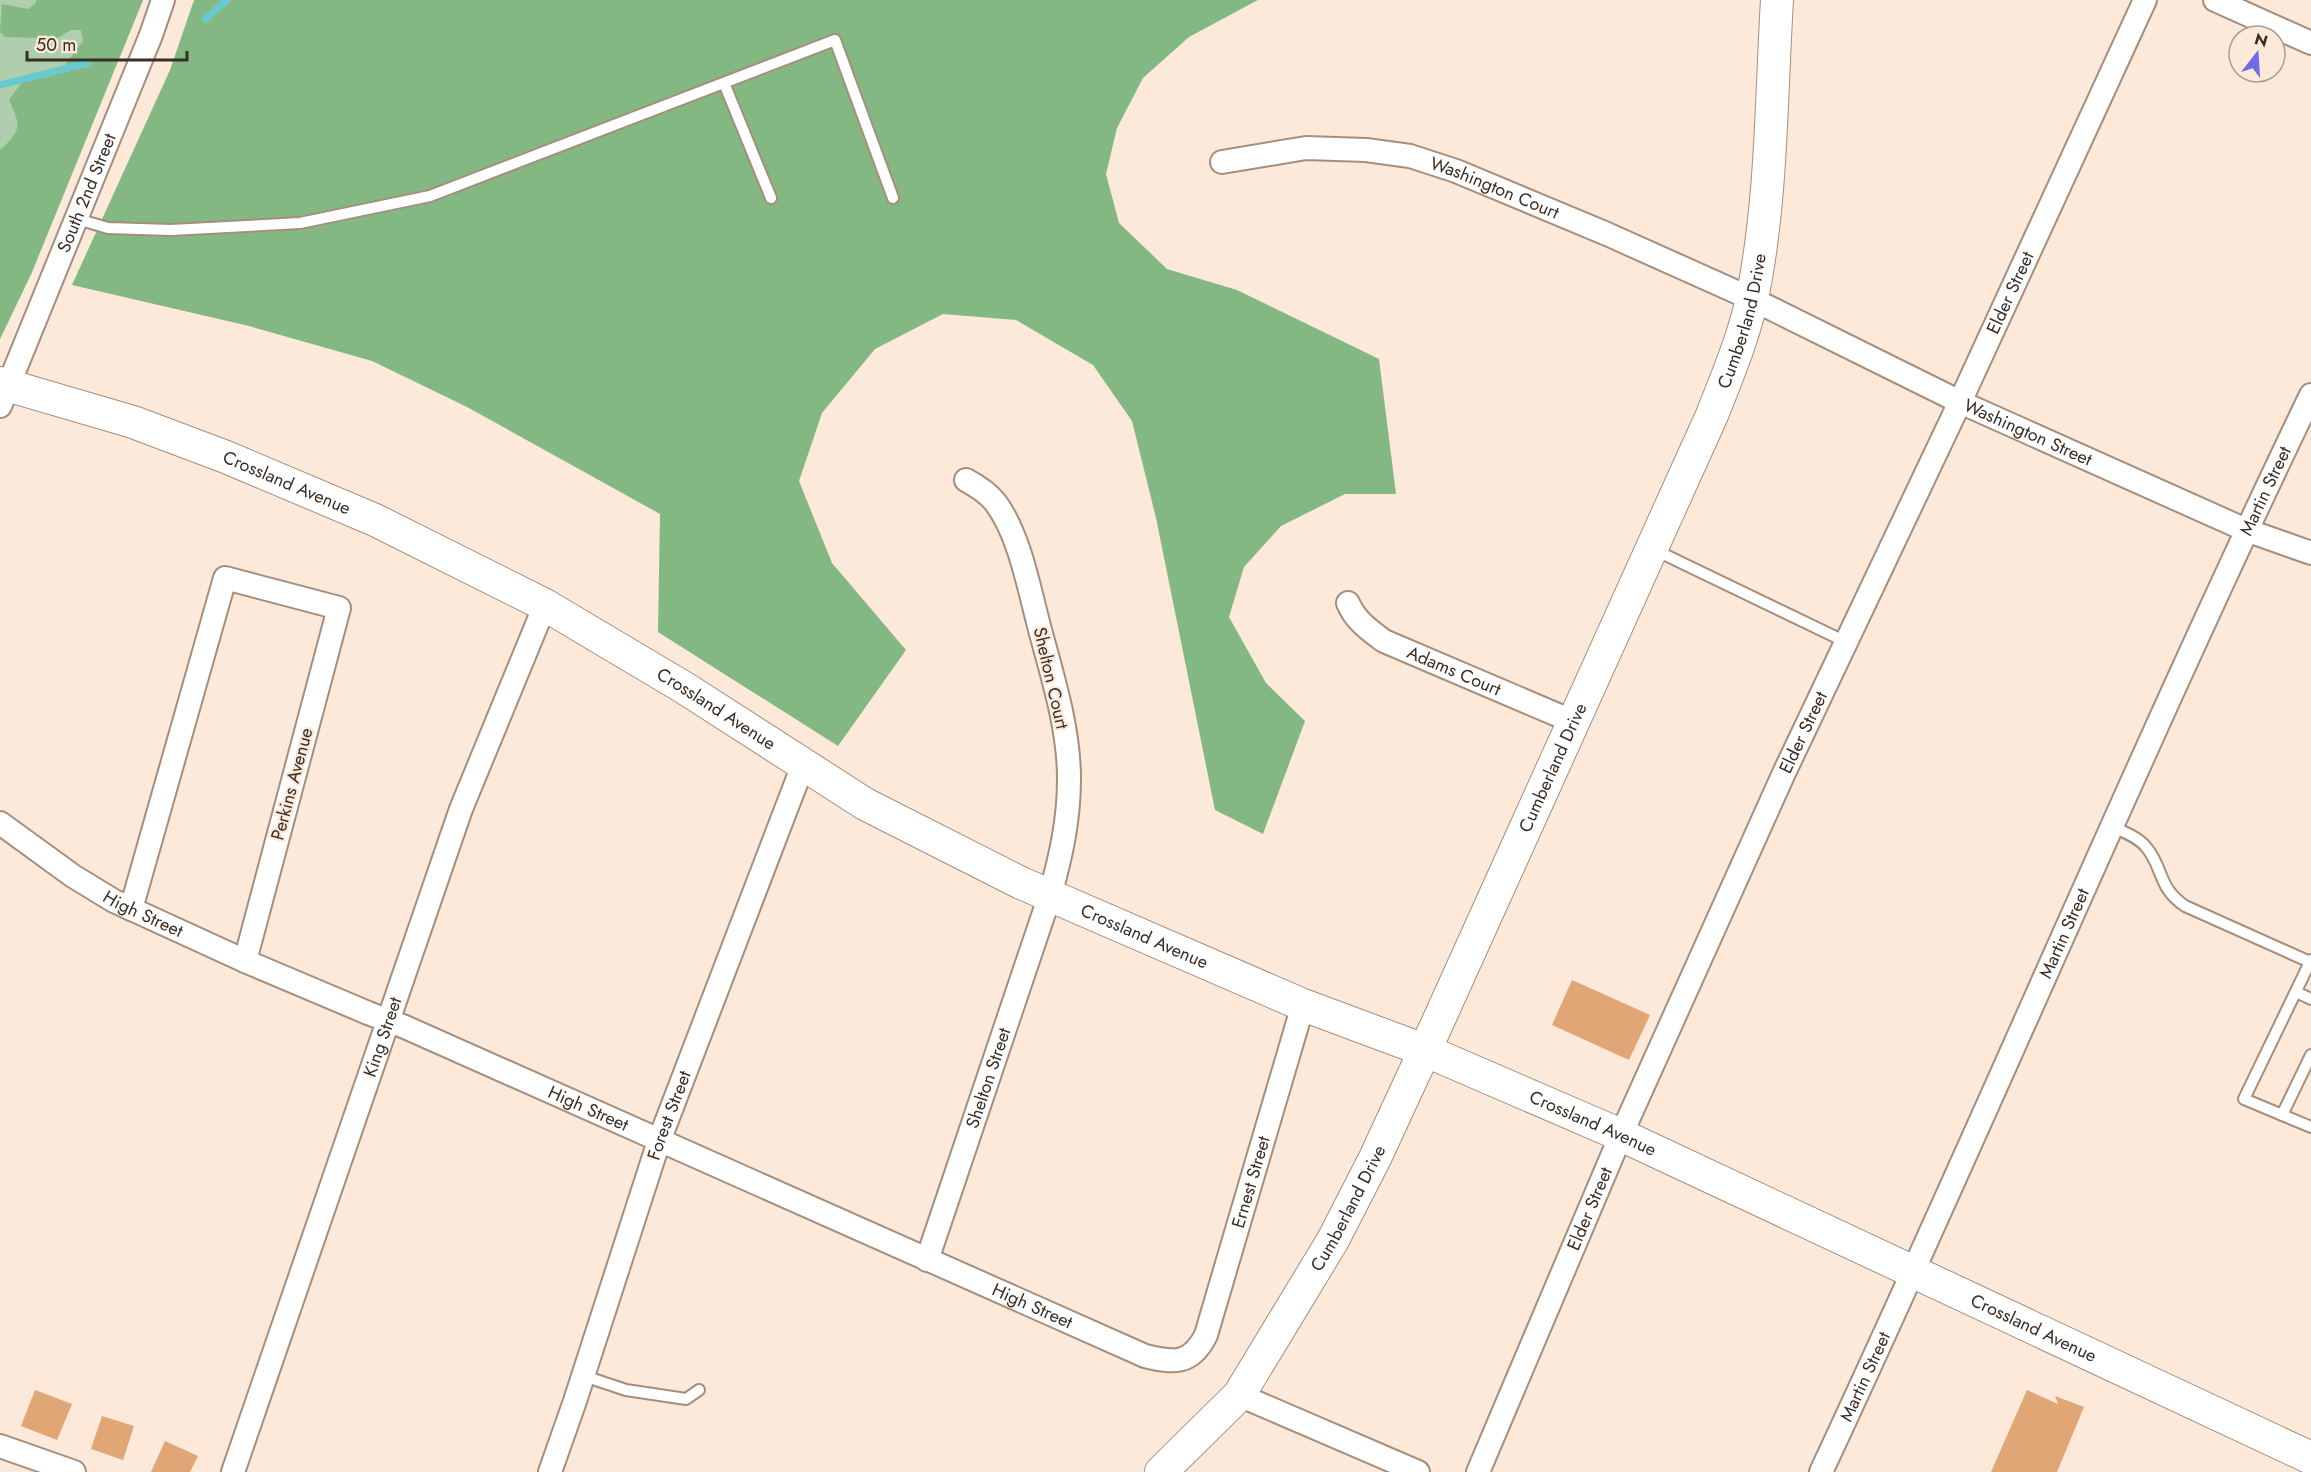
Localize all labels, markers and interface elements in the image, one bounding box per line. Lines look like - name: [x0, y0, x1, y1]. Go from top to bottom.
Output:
- scale bar: [27, 24, 188, 62]
- north arrow: [2227, 24, 2287, 84]
- text: N: [2252, 27, 2271, 53]
- text: 50 m: [36, 32, 76, 58]
- street label: South 2nd Street: [51, 129, 123, 257]
- street label: Washington Court: [1427, 150, 1564, 226]
- street label: Elder Street: [1980, 247, 2041, 338]
- street label: Cumberland Drive: [1711, 252, 1773, 392]
- street label: Washington Street: [1960, 392, 2097, 473]
- street label: Martin Street: [2233, 441, 2298, 540]
- street label: Crossland Avenue: [219, 444, 355, 521]
- street label: Shelton Court: [1027, 624, 1075, 732]
- street label: Adams Court: [1403, 639, 1505, 703]
- street label: Crossland Avenue: [652, 661, 781, 756]
- street label: Elder Street: [1773, 686, 1834, 778]
- street label: Cumberland Drive: [1512, 699, 1593, 837]
- street label: Perkins Avenue: [264, 725, 320, 843]
- street label: Martin Street: [2033, 883, 2096, 983]
- street label: High Street: [98, 884, 188, 944]
- street label: Crossland Avenue: [1077, 897, 1212, 975]
- street label: King Street: [357, 993, 409, 1080]
- street label: Shelton Street: [959, 1024, 1018, 1132]
- street label: Forest Street: [641, 1066, 698, 1163]
- street label: High Street: [544, 1079, 633, 1138]
- street label: Crossland Avenue: [1525, 1084, 1661, 1163]
- street label: Ernest Street: [1225, 1132, 1277, 1231]
- street label: Cumberland Drive: [1304, 1141, 1392, 1276]
- street label: Elder Street: [1561, 1162, 1619, 1254]
- street label: High Street: [988, 1277, 1077, 1335]
- street label: Crossland Avenue: [1966, 1287, 2101, 1369]
- street label: Martin Street: [1833, 1327, 1897, 1426]

